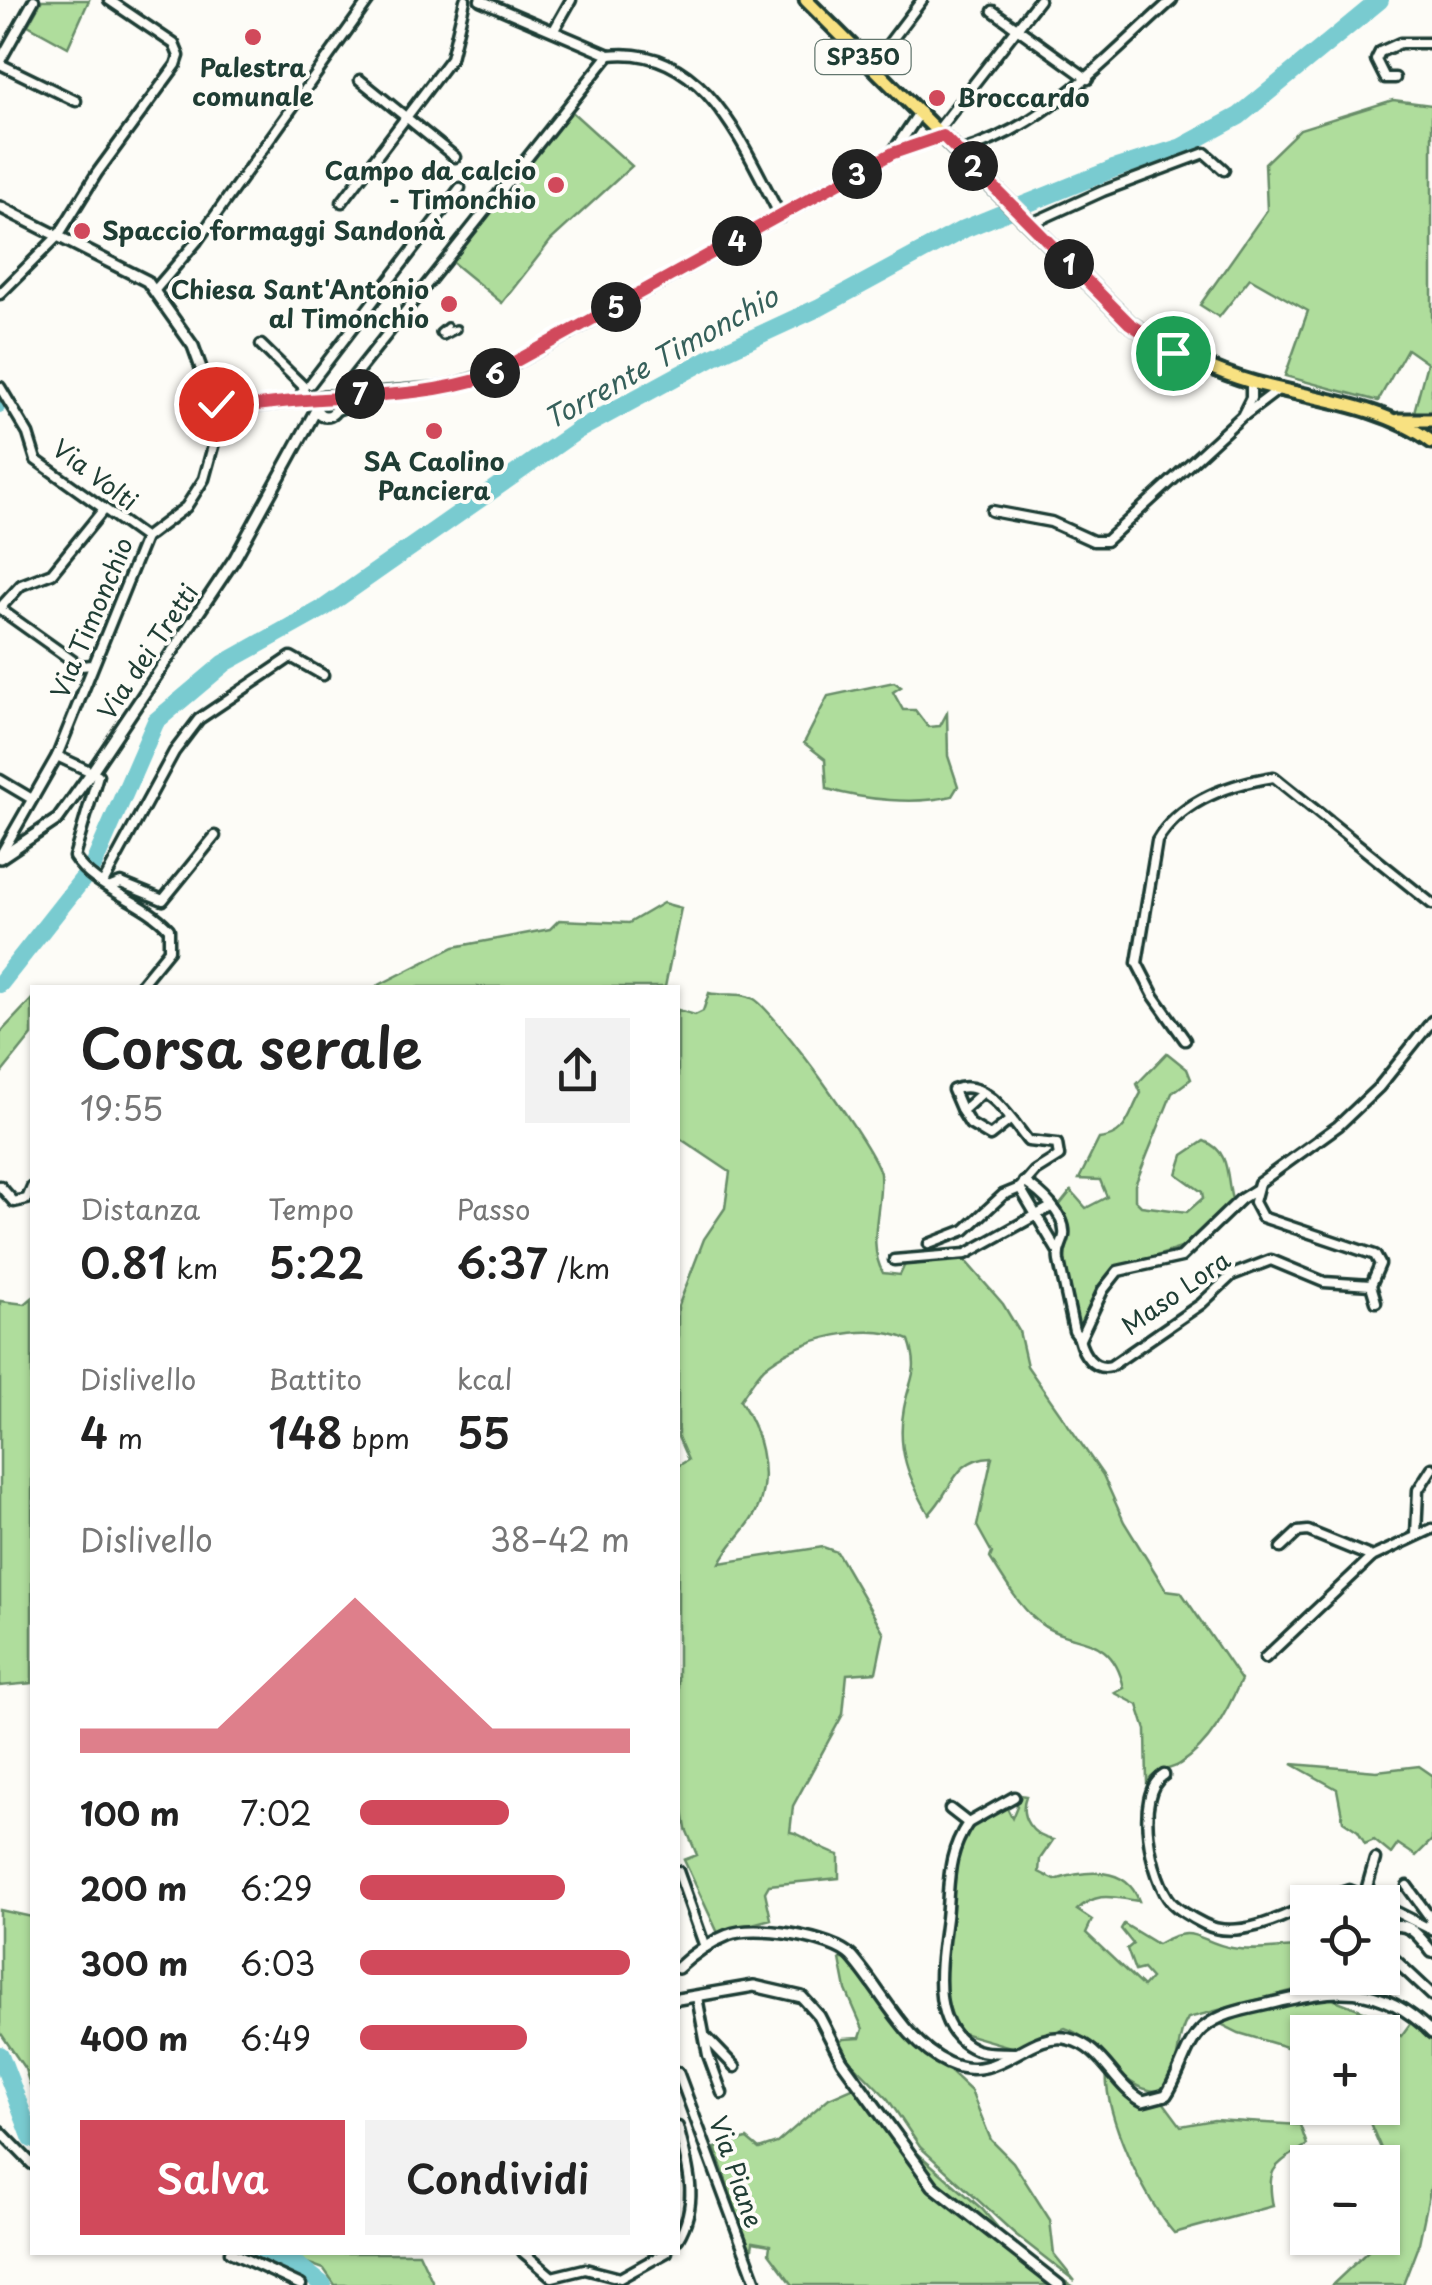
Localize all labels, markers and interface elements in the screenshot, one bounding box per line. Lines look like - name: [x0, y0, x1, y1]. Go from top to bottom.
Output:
- marker: Palestra comunale: [242, 26, 264, 48]
- road number: SP350: [816, 40, 910, 74]
- place label: Palestra comunale: [192, 48, 314, 115]
- place label: Broccardo: [957, 78, 1090, 116]
- marker: Broccardo: [926, 87, 948, 109]
- pin: 2: [948, 141, 998, 191]
- text: 2: [963, 144, 983, 187]
- pin: 3: [832, 149, 882, 199]
- place label: Campo da calcio - Timonchio: [325, 151, 536, 218]
- text: 3: [848, 152, 866, 195]
- marker: Campo da calcio - Timonchio: [545, 174, 567, 196]
- place label: Spaccio formaggi Sandonà: [102, 211, 446, 249]
- pin: 4: [712, 216, 762, 266]
- text: 4: [727, 219, 747, 262]
- marker: Spaccio formaggi Sandonà: [71, 220, 93, 242]
- pin: 1: [1044, 239, 1094, 289]
- text: 1: [1062, 242, 1076, 285]
- place label: Chiesa Sant'Antonio al Timonchio: [171, 270, 429, 337]
- water label: Torrente Timonchio: [535, 274, 786, 439]
- pin: 5: [591, 282, 641, 332]
- text: 5: [607, 285, 625, 328]
- marker: Chiesa Sant'Antonio al Timonchio: [438, 293, 460, 315]
- pin: [1131, 311, 1216, 396]
- icon: arrive: [1146, 326, 1201, 381]
- pin: 6: [470, 348, 520, 398]
- text: 6: [485, 351, 505, 394]
- pin: [174, 362, 259, 447]
- pin: 7: [335, 369, 385, 419]
- text: 7: [352, 372, 368, 415]
- icon: check: [189, 377, 244, 432]
- marker: SA Caolino Panciera: [423, 420, 445, 442]
- street label: Via Volti: [45, 429, 147, 519]
- place label: SA Caolino Panciera: [364, 442, 505, 509]
- street label: Via Timonchio: [40, 531, 142, 704]
- street label: Via dei Tretti: [87, 576, 207, 727]
- text: Corsa serale: [80, 1005, 423, 1088]
- button: share: [525, 1018, 630, 1123]
- text: 19:55: [80, 1084, 163, 1132]
- text: Distanza: [80, 1187, 200, 1230]
- text: Tempo: [268, 1187, 354, 1230]
- text: Passo: [457, 1187, 531, 1230]
- text: 0.81: [80, 1230, 167, 1293]
- text: 5:22: [268, 1230, 364, 1293]
- text: 6:37: [457, 1230, 548, 1293]
- street label: Maso Lora: [1113, 1240, 1238, 1344]
- text: km: [167, 1246, 218, 1289]
- text: /km: [548, 1246, 610, 1289]
- text: Dislivello: [80, 1357, 196, 1400]
- text: Battito: [268, 1357, 362, 1400]
- text: kcal: [457, 1357, 513, 1400]
- text: 4: [80, 1400, 108, 1463]
- text: 148: [268, 1400, 343, 1463]
- text: 55: [457, 1400, 510, 1463]
- text: m: [108, 1416, 143, 1459]
- text: bpm: [343, 1416, 410, 1459]
- text: Dislivello: [80, 1515, 213, 1563]
- text: 38–42 m: [490, 1515, 630, 1563]
- text: 100 m: [80, 1789, 180, 1837]
- text: 7:02: [240, 1789, 312, 1837]
- text: 200 m: [80, 1864, 187, 1912]
- text: 6:29: [240, 1864, 312, 1912]
- map controls: [1290, 1885, 1400, 2255]
- button: locate: [1290, 1885, 1400, 1995]
- text: 300 m: [80, 1939, 188, 1987]
- text: 6:03: [240, 1939, 315, 1987]
- text: 400 m: [80, 2014, 188, 2062]
- text: 6:49: [240, 2014, 311, 2062]
- button: +: [1290, 2015, 1400, 2125]
- street label: Via Piane: [700, 2111, 774, 2233]
- button: Salva: [80, 2120, 345, 2235]
- button: Condividi: [365, 2120, 630, 2235]
- button: −: [1290, 2145, 1400, 2255]

